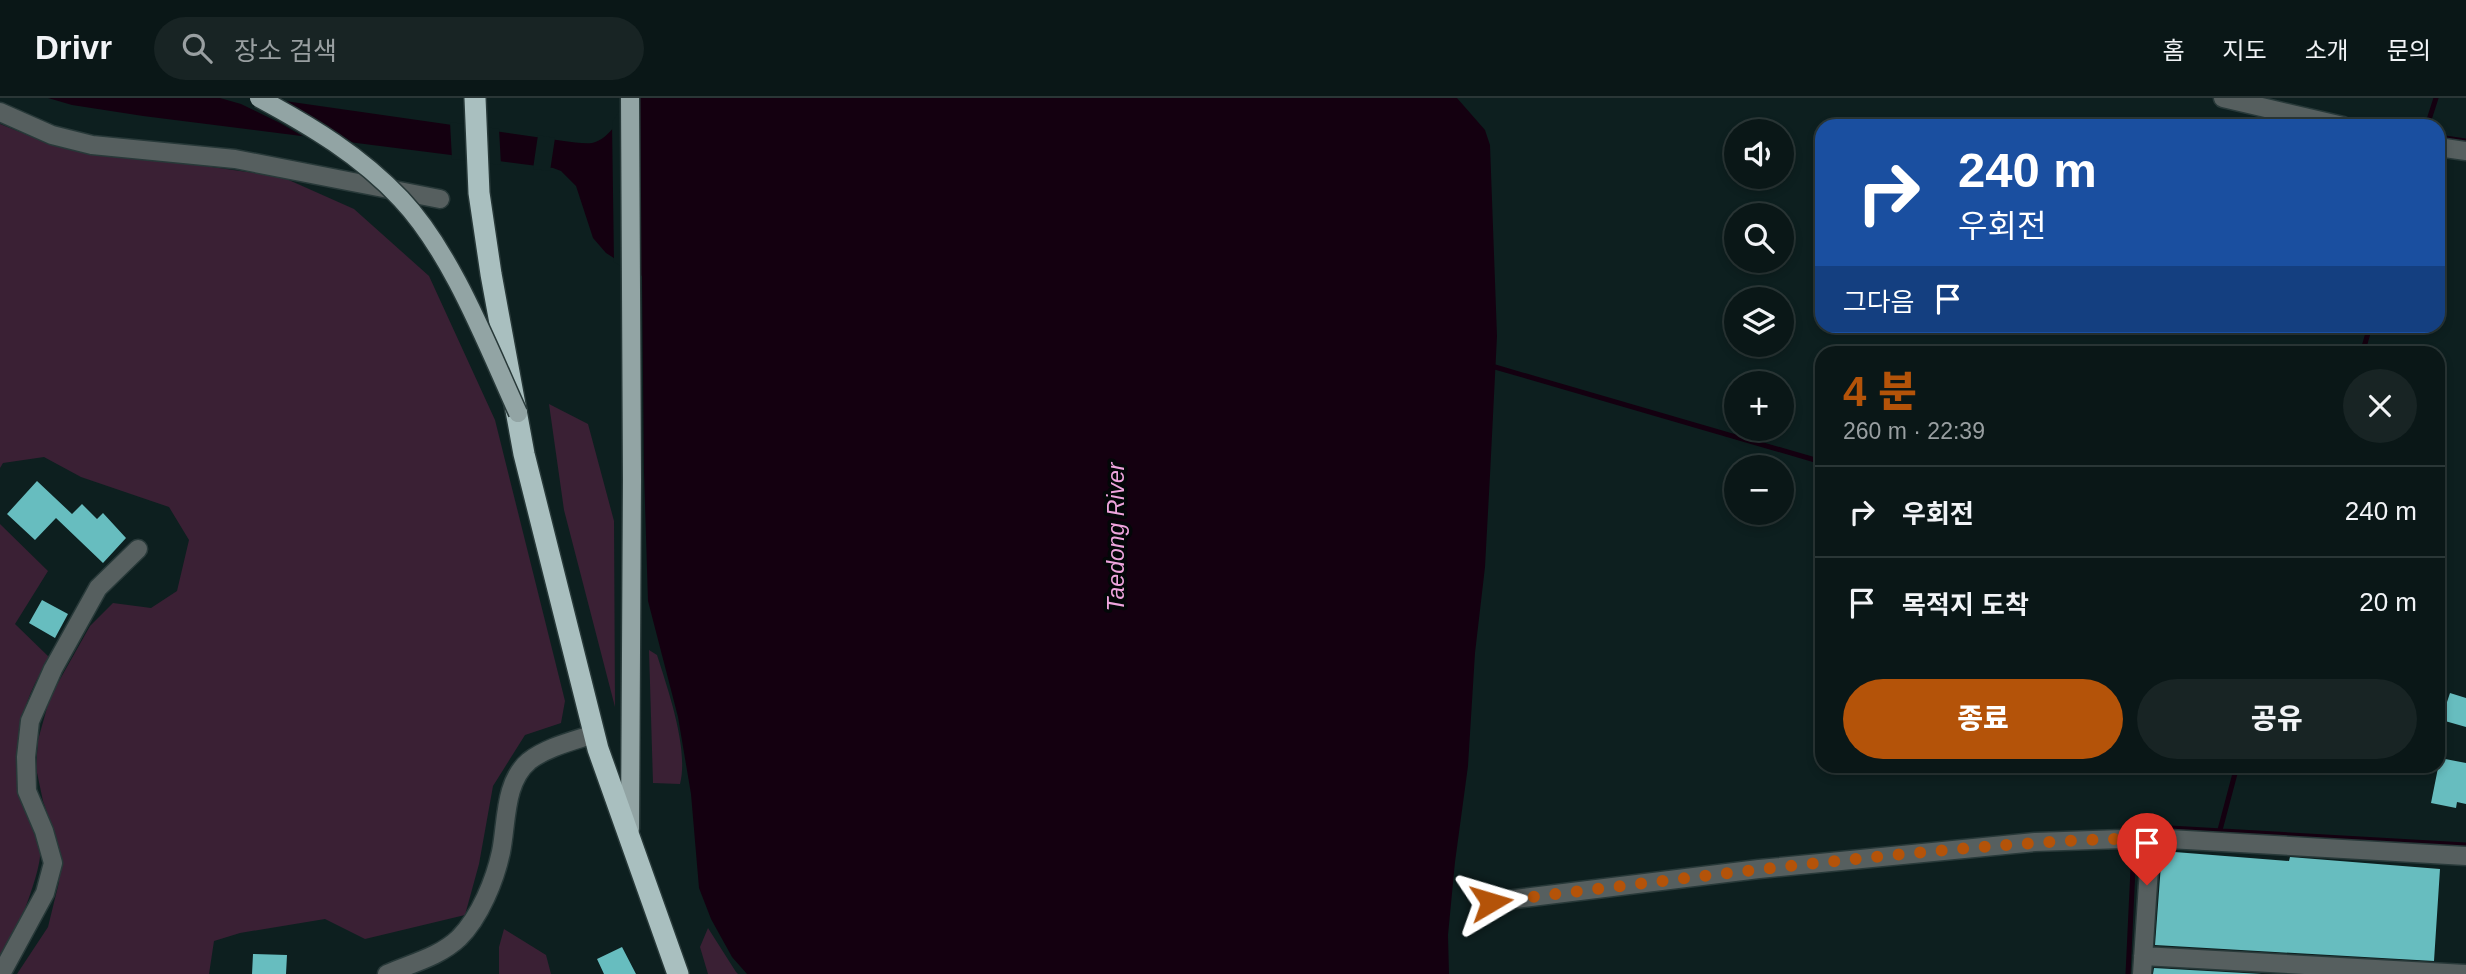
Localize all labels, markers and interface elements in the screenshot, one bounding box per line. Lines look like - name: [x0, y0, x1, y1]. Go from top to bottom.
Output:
- search box: [154, 17, 644, 80]
- text: Drivr: [35, 29, 112, 66]
- icon: search: [178, 29, 216, 67]
- text: 장소 검색: [234, 36, 337, 66]
- text: 홈: [2162, 37, 2184, 64]
- text: 지도: [2222, 37, 2267, 64]
- text: 소개: [2305, 37, 2349, 64]
- text: 문의: [2387, 37, 2431, 64]
- map controls: [1724, 119, 1794, 525]
- button: sound: [1724, 119, 1794, 189]
- text: 240 m: [1958, 143, 2097, 197]
- icon: right: [1843, 147, 1934, 238]
- button: search: [1724, 203, 1794, 273]
- text: 우회전: [1958, 208, 2046, 244]
- icon: arrive: [1929, 280, 1967, 318]
- button: layers: [1724, 287, 1794, 357]
- text: 그다음: [1843, 287, 1915, 317]
- text: 4 분: [1843, 368, 1917, 415]
- button: close: [2343, 369, 2417, 443]
- button: +: [1724, 371, 1794, 441]
- text: 260 m · 22:39: [1843, 418, 1985, 444]
- button: −: [1724, 455, 1794, 525]
- water label: Taedong River: [1103, 461, 1129, 611]
- icon: right: [1843, 493, 1881, 531]
- text: 240 m: [2345, 496, 2417, 526]
- text: 우회전: [1902, 499, 1974, 529]
- icon: arrive: [1843, 584, 1881, 622]
- text: 20 m: [2359, 587, 2417, 617]
- text: 목적지 도착: [1902, 590, 2029, 620]
- button: 종료: [1843, 679, 2123, 759]
- button: 공유: [2137, 679, 2417, 759]
- pin: [2117, 813, 2177, 885]
- icon: arrive: [2128, 824, 2166, 862]
- position arrow: [1454, 865, 1528, 939]

